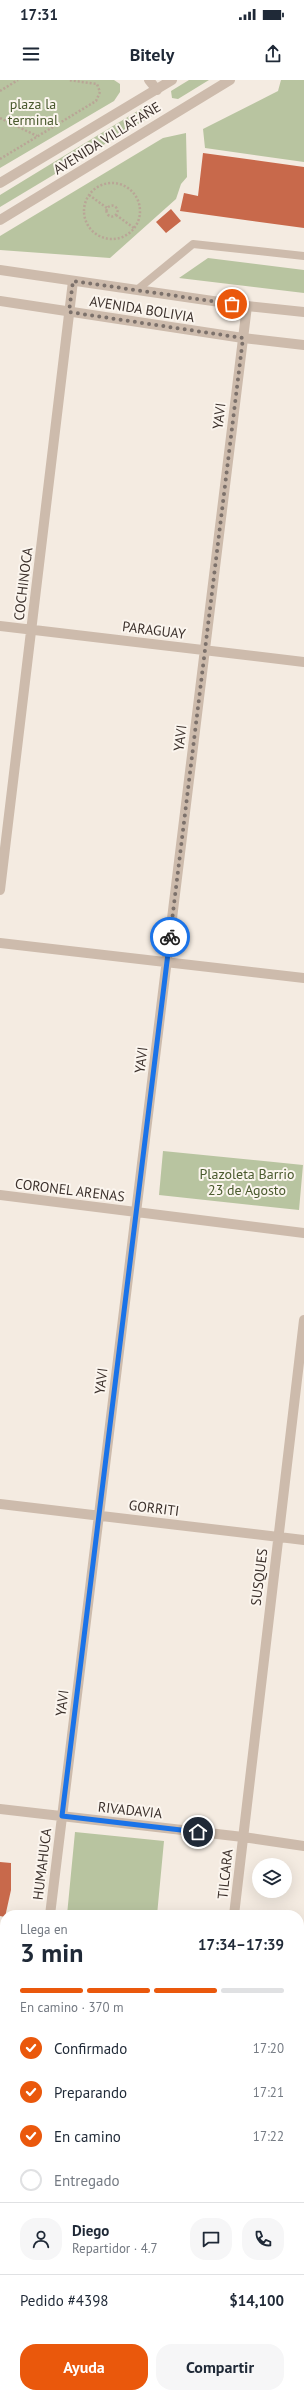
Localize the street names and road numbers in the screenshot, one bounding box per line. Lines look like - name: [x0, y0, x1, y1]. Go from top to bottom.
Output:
- street label: AVENIDA VILLAFAÑE: [50, 98, 164, 178]
- street label: AVENIDA BOLIVIA: [88, 292, 197, 326]
- street label: YAVI: [208, 402, 230, 430]
- street label: COCHINOCA: [10, 546, 37, 622]
- street label: PARAGUAY: [121, 617, 187, 643]
- street label: YAVI: [169, 724, 191, 752]
- street label: YAVI: [130, 1046, 152, 1074]
- street label: CORONEL ARENAS: [14, 1174, 126, 1206]
- street label: YAVI: [90, 1367, 112, 1395]
- street label: GORRITI: [128, 1496, 180, 1520]
- street label: SUSQUES: [247, 1547, 271, 1607]
- street label: YAVI: [51, 1689, 73, 1717]
- street label: RIVADAVIA: [97, 1798, 164, 1822]
- street label: HUMAHUCA: [29, 1826, 55, 1901]
- street label: TILCARA: [213, 1847, 237, 1900]

